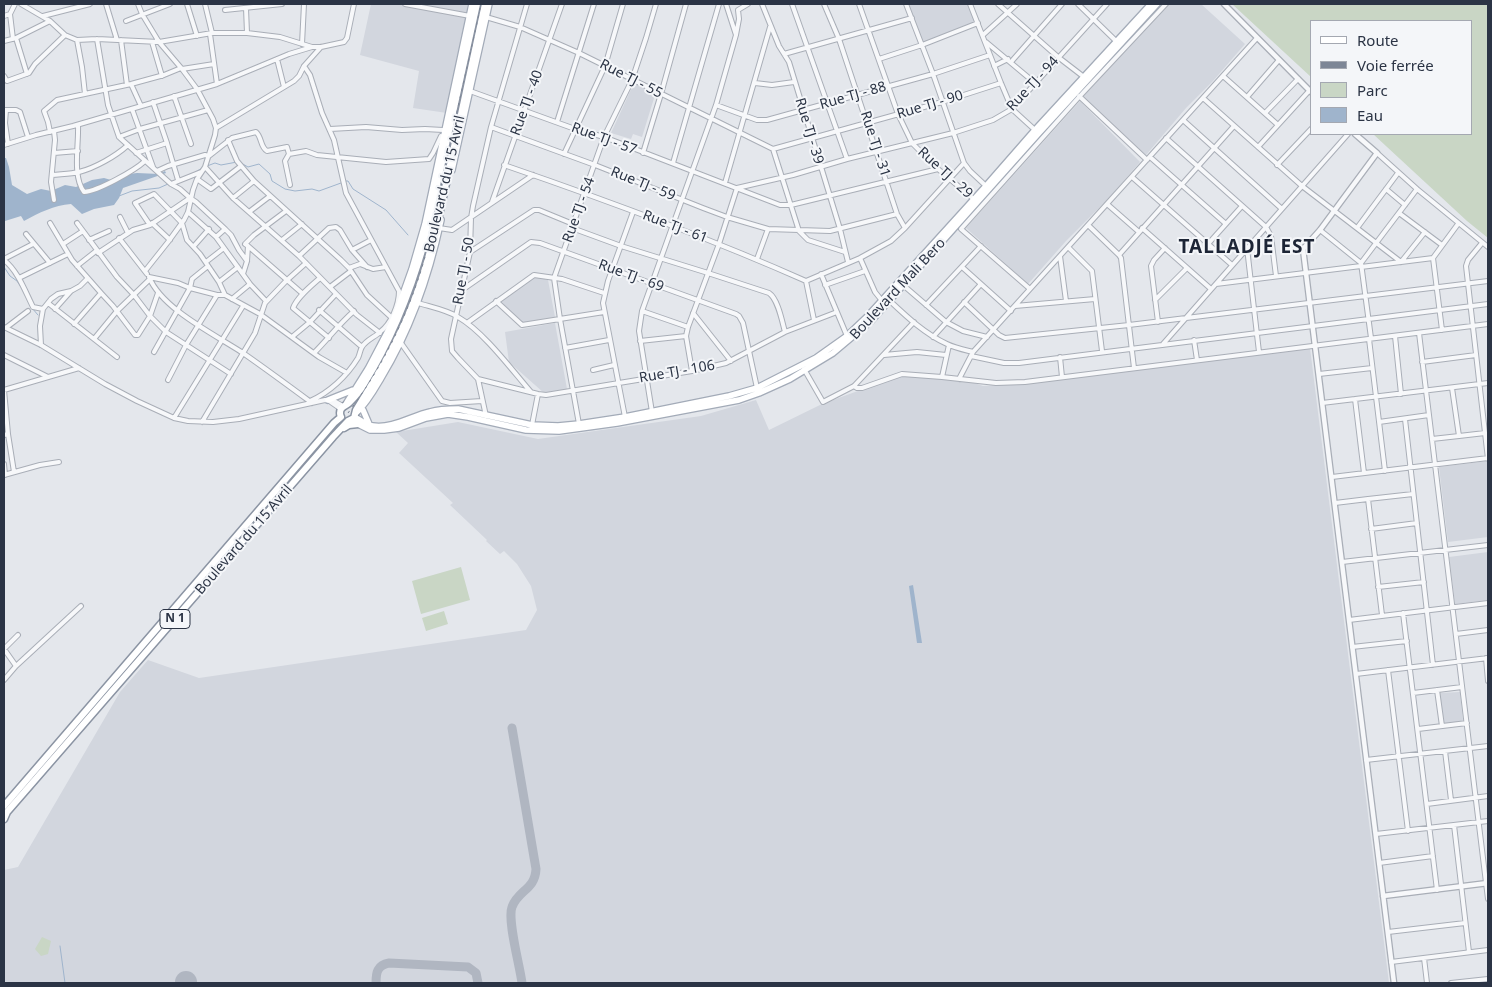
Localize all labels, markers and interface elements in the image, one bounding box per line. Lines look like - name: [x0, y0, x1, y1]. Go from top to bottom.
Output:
- legend: [1310, 20, 1472, 135]
- text: Route: [1357, 30, 1399, 50]
- street label: Rue TJ - 94: [1004, 53, 1062, 115]
- text: Voie ferrée: [1357, 55, 1434, 75]
- street label: Rue TJ - 55: [597, 56, 665, 102]
- street label: Rue TJ - 40: [507, 68, 547, 138]
- street label: Rue TJ - 88: [818, 79, 888, 113]
- text: Parc: [1357, 80, 1388, 100]
- street label: Rue TJ - 90: [895, 87, 965, 123]
- street label: Rue TJ - 39: [791, 96, 827, 166]
- text: Eau: [1357, 105, 1383, 125]
- street label: Rue TJ - 31: [856, 109, 894, 179]
- street label: Boulevard du 15 Avril: [421, 114, 469, 254]
- street label: Rue TJ - 57: [569, 119, 639, 159]
- street label: Rue TJ - 29: [914, 144, 976, 202]
- street label: Rue TJ - 59: [608, 163, 678, 205]
- street label: Rue TJ - 54: [559, 175, 599, 245]
- street label: Rue TJ - 61: [640, 207, 710, 247]
- street label: Boulevard Mali Bero: [847, 235, 949, 343]
- street label: Rue TJ - 50: [450, 236, 478, 306]
- district label: TALLADJÉ EST: [1177, 237, 1317, 259]
- street label: Rue TJ - 69: [596, 256, 666, 296]
- street label: Rue TJ - 106: [638, 357, 716, 387]
- street label: Boulevard du 15 Avril: [192, 482, 296, 598]
- road number: N 1: [160, 610, 190, 628]

